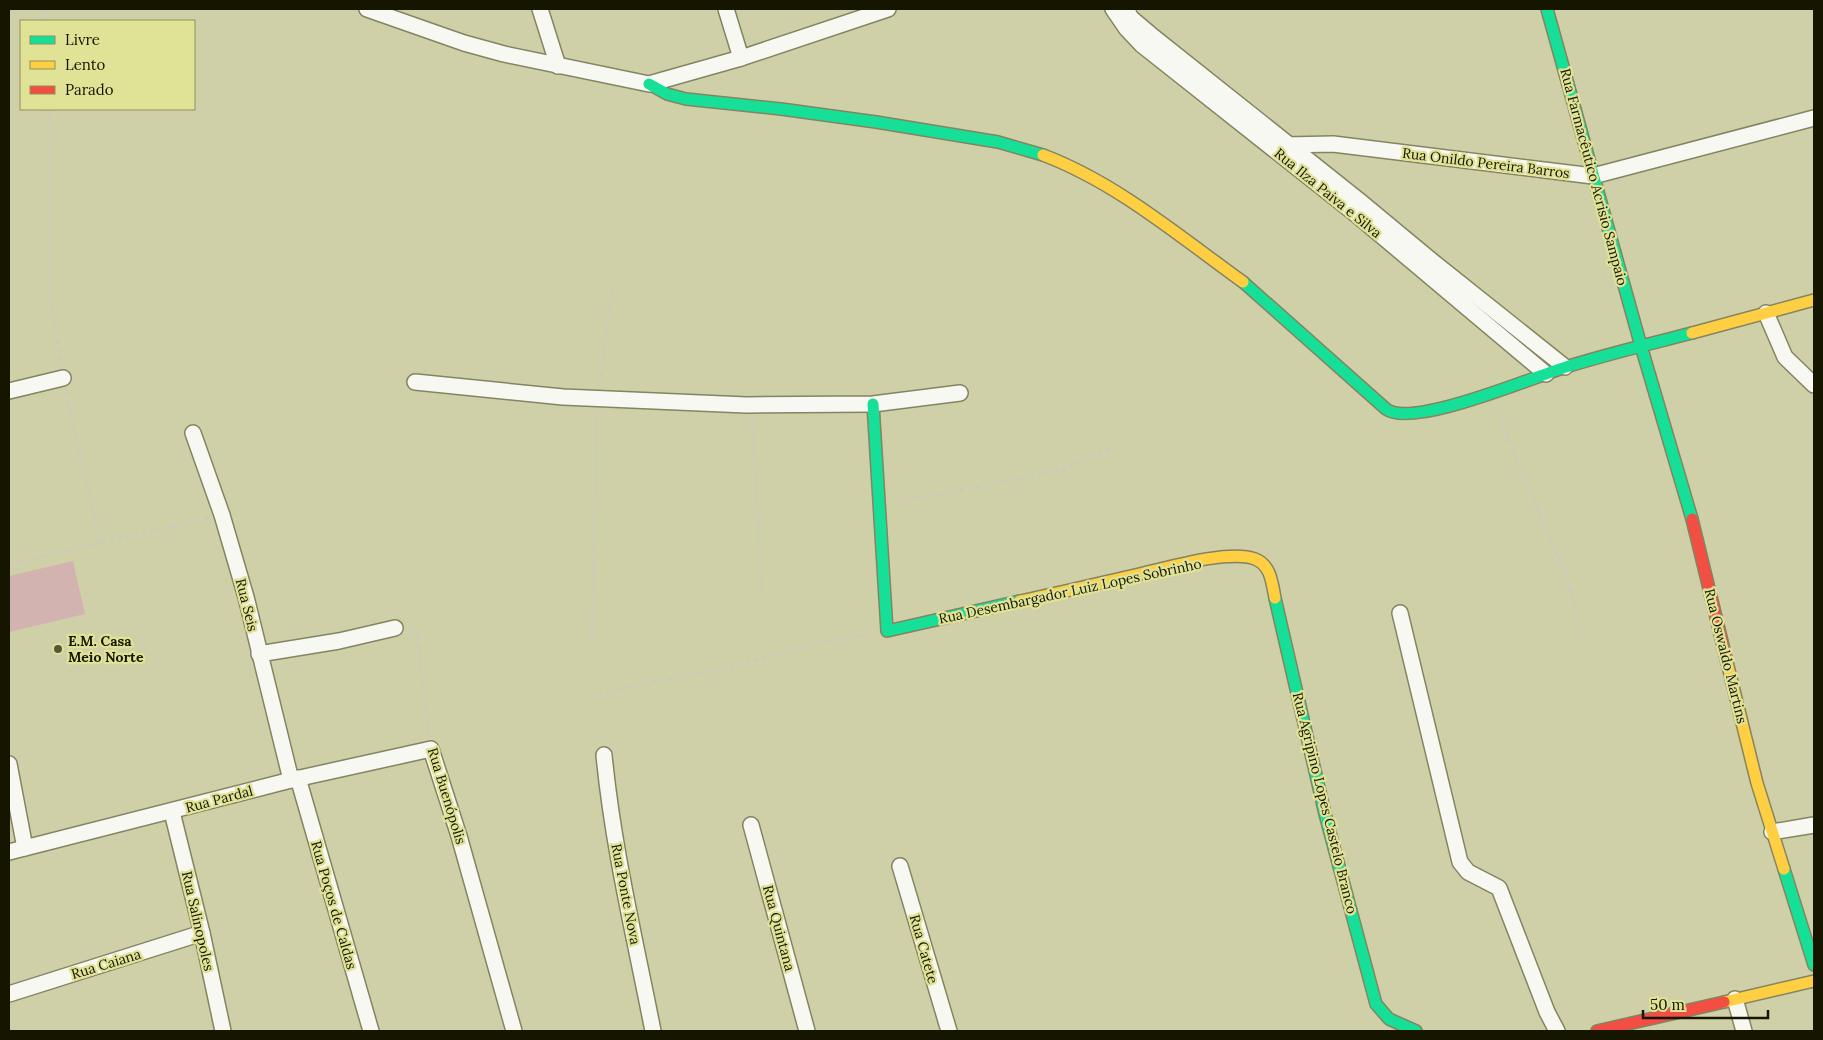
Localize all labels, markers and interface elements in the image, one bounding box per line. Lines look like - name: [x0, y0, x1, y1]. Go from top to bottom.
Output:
- legend: [20, 20, 195, 110]
- text: Livre: [65, 30, 100, 49]
- text: Lento: [65, 55, 106, 74]
- street label: Rua Farmacêutico Acrisio Sampaio: [1556, 66, 1632, 288]
- text: Parado: [65, 80, 114, 99]
- street label: Rua Ilza Paiva e Silva: [1271, 144, 1385, 242]
- street label: Rua Onildo Pereira Barros: [1401, 144, 1571, 182]
- street label: Rua Desembargador Luiz Lopes Sobrinho: [937, 554, 1203, 628]
- street label: Rua Seis: [232, 577, 262, 633]
- street label: Rua Oswaldo Martins: [1701, 587, 1751, 725]
- place label: E.M. Casa Meio Norte: [68, 632, 144, 666]
- marker: E.M. Casa Meio Norte: [52, 643, 64, 655]
- street label: Rua Agripino Lopes Castelo Branco: [1289, 690, 1361, 916]
- street label: Rua Buenópolis: [424, 746, 470, 846]
- street label: Rua Pardal: [183, 781, 255, 817]
- street label: Rua Poços de Caldas: [307, 839, 361, 971]
- street label: Rua Ponte Nova: [607, 842, 645, 946]
- street label: Rua Salinopoles: [178, 869, 218, 973]
- street label: Rua Quintana: [759, 883, 799, 973]
- street label: Rua Catete: [906, 912, 943, 986]
- street label: Rua Caiana: [69, 945, 143, 983]
- scale bar: [1643, 988, 1768, 1020]
- text: 50 m: [1650, 995, 1685, 1014]

